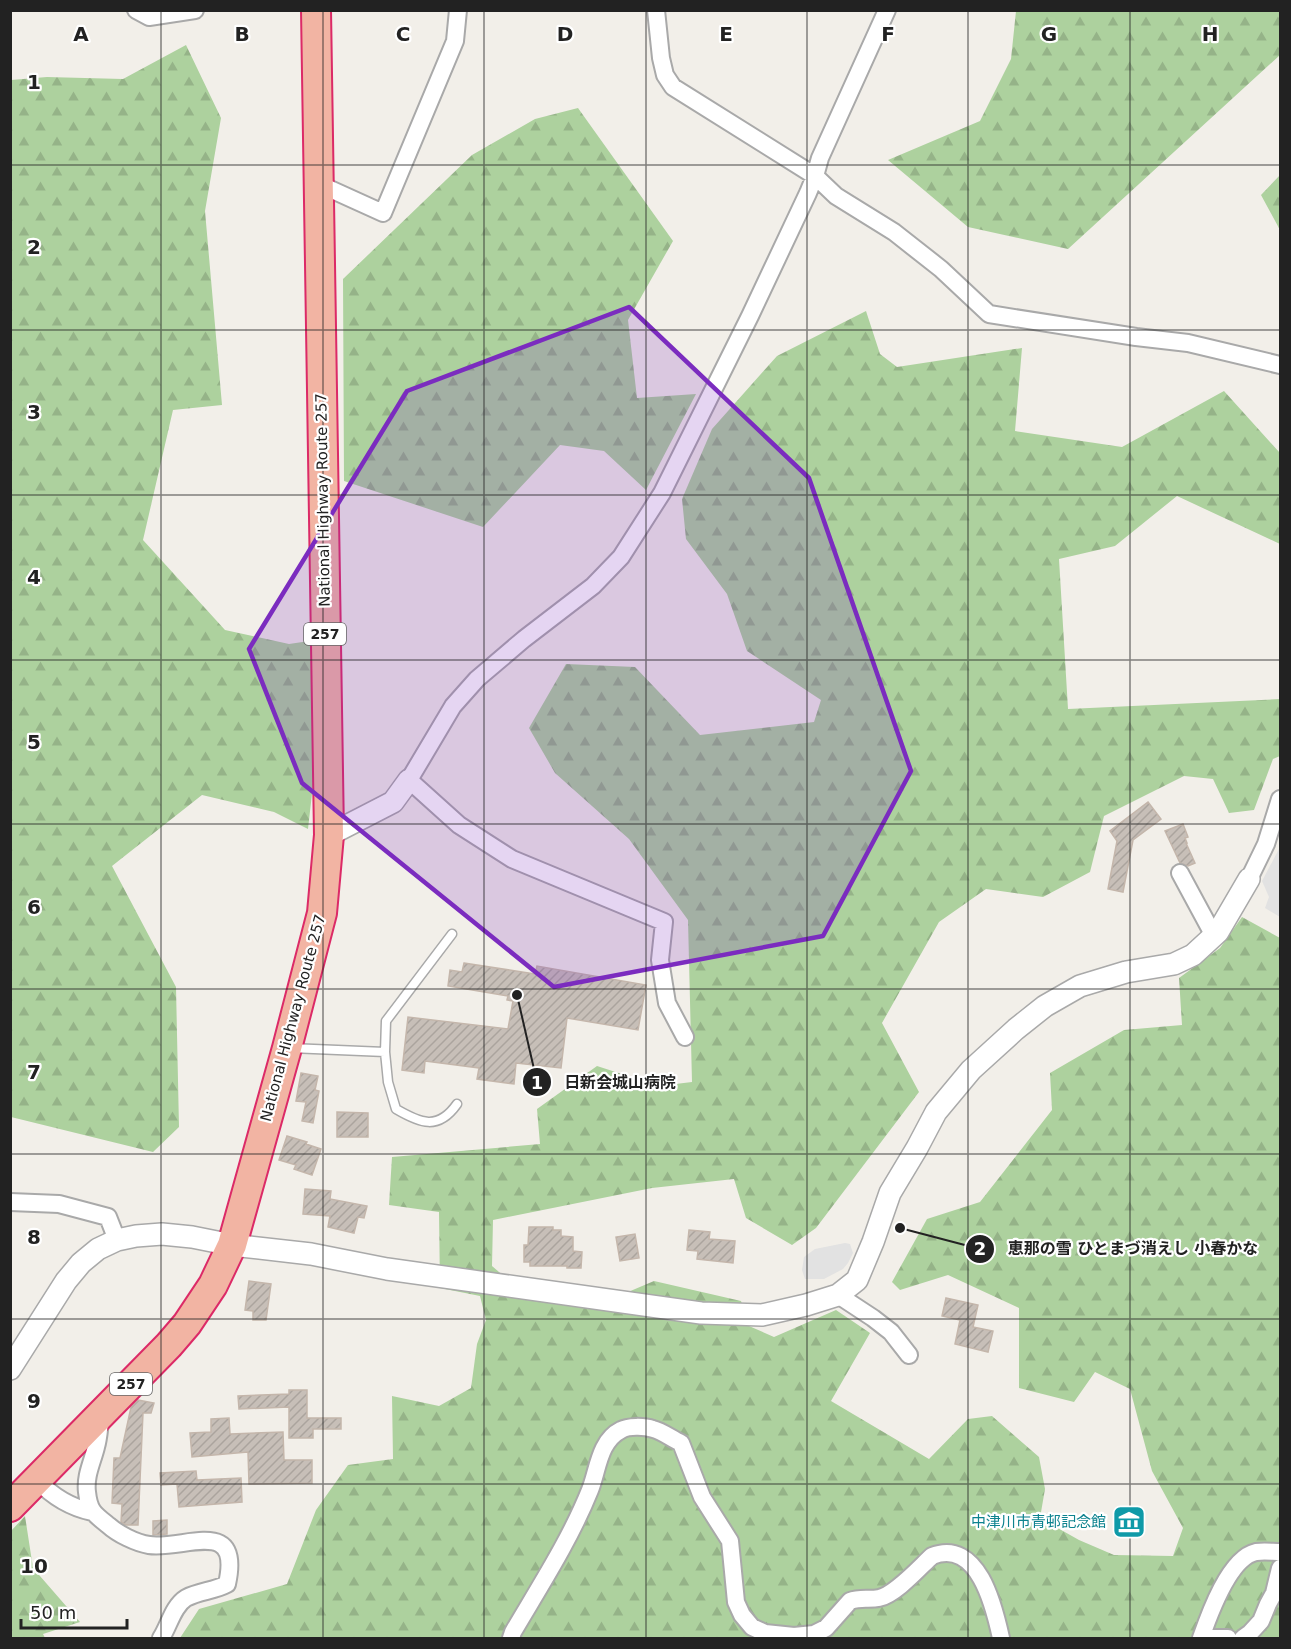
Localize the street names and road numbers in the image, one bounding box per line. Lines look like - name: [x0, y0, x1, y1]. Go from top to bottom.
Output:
- street label: National Highway Route 257: [312, 393, 334, 607]
- road number: 257: [304, 623, 346, 645]
- street label: National Highway Route 257: [257, 912, 329, 1124]
- road number: 257: [110, 1373, 152, 1395]

